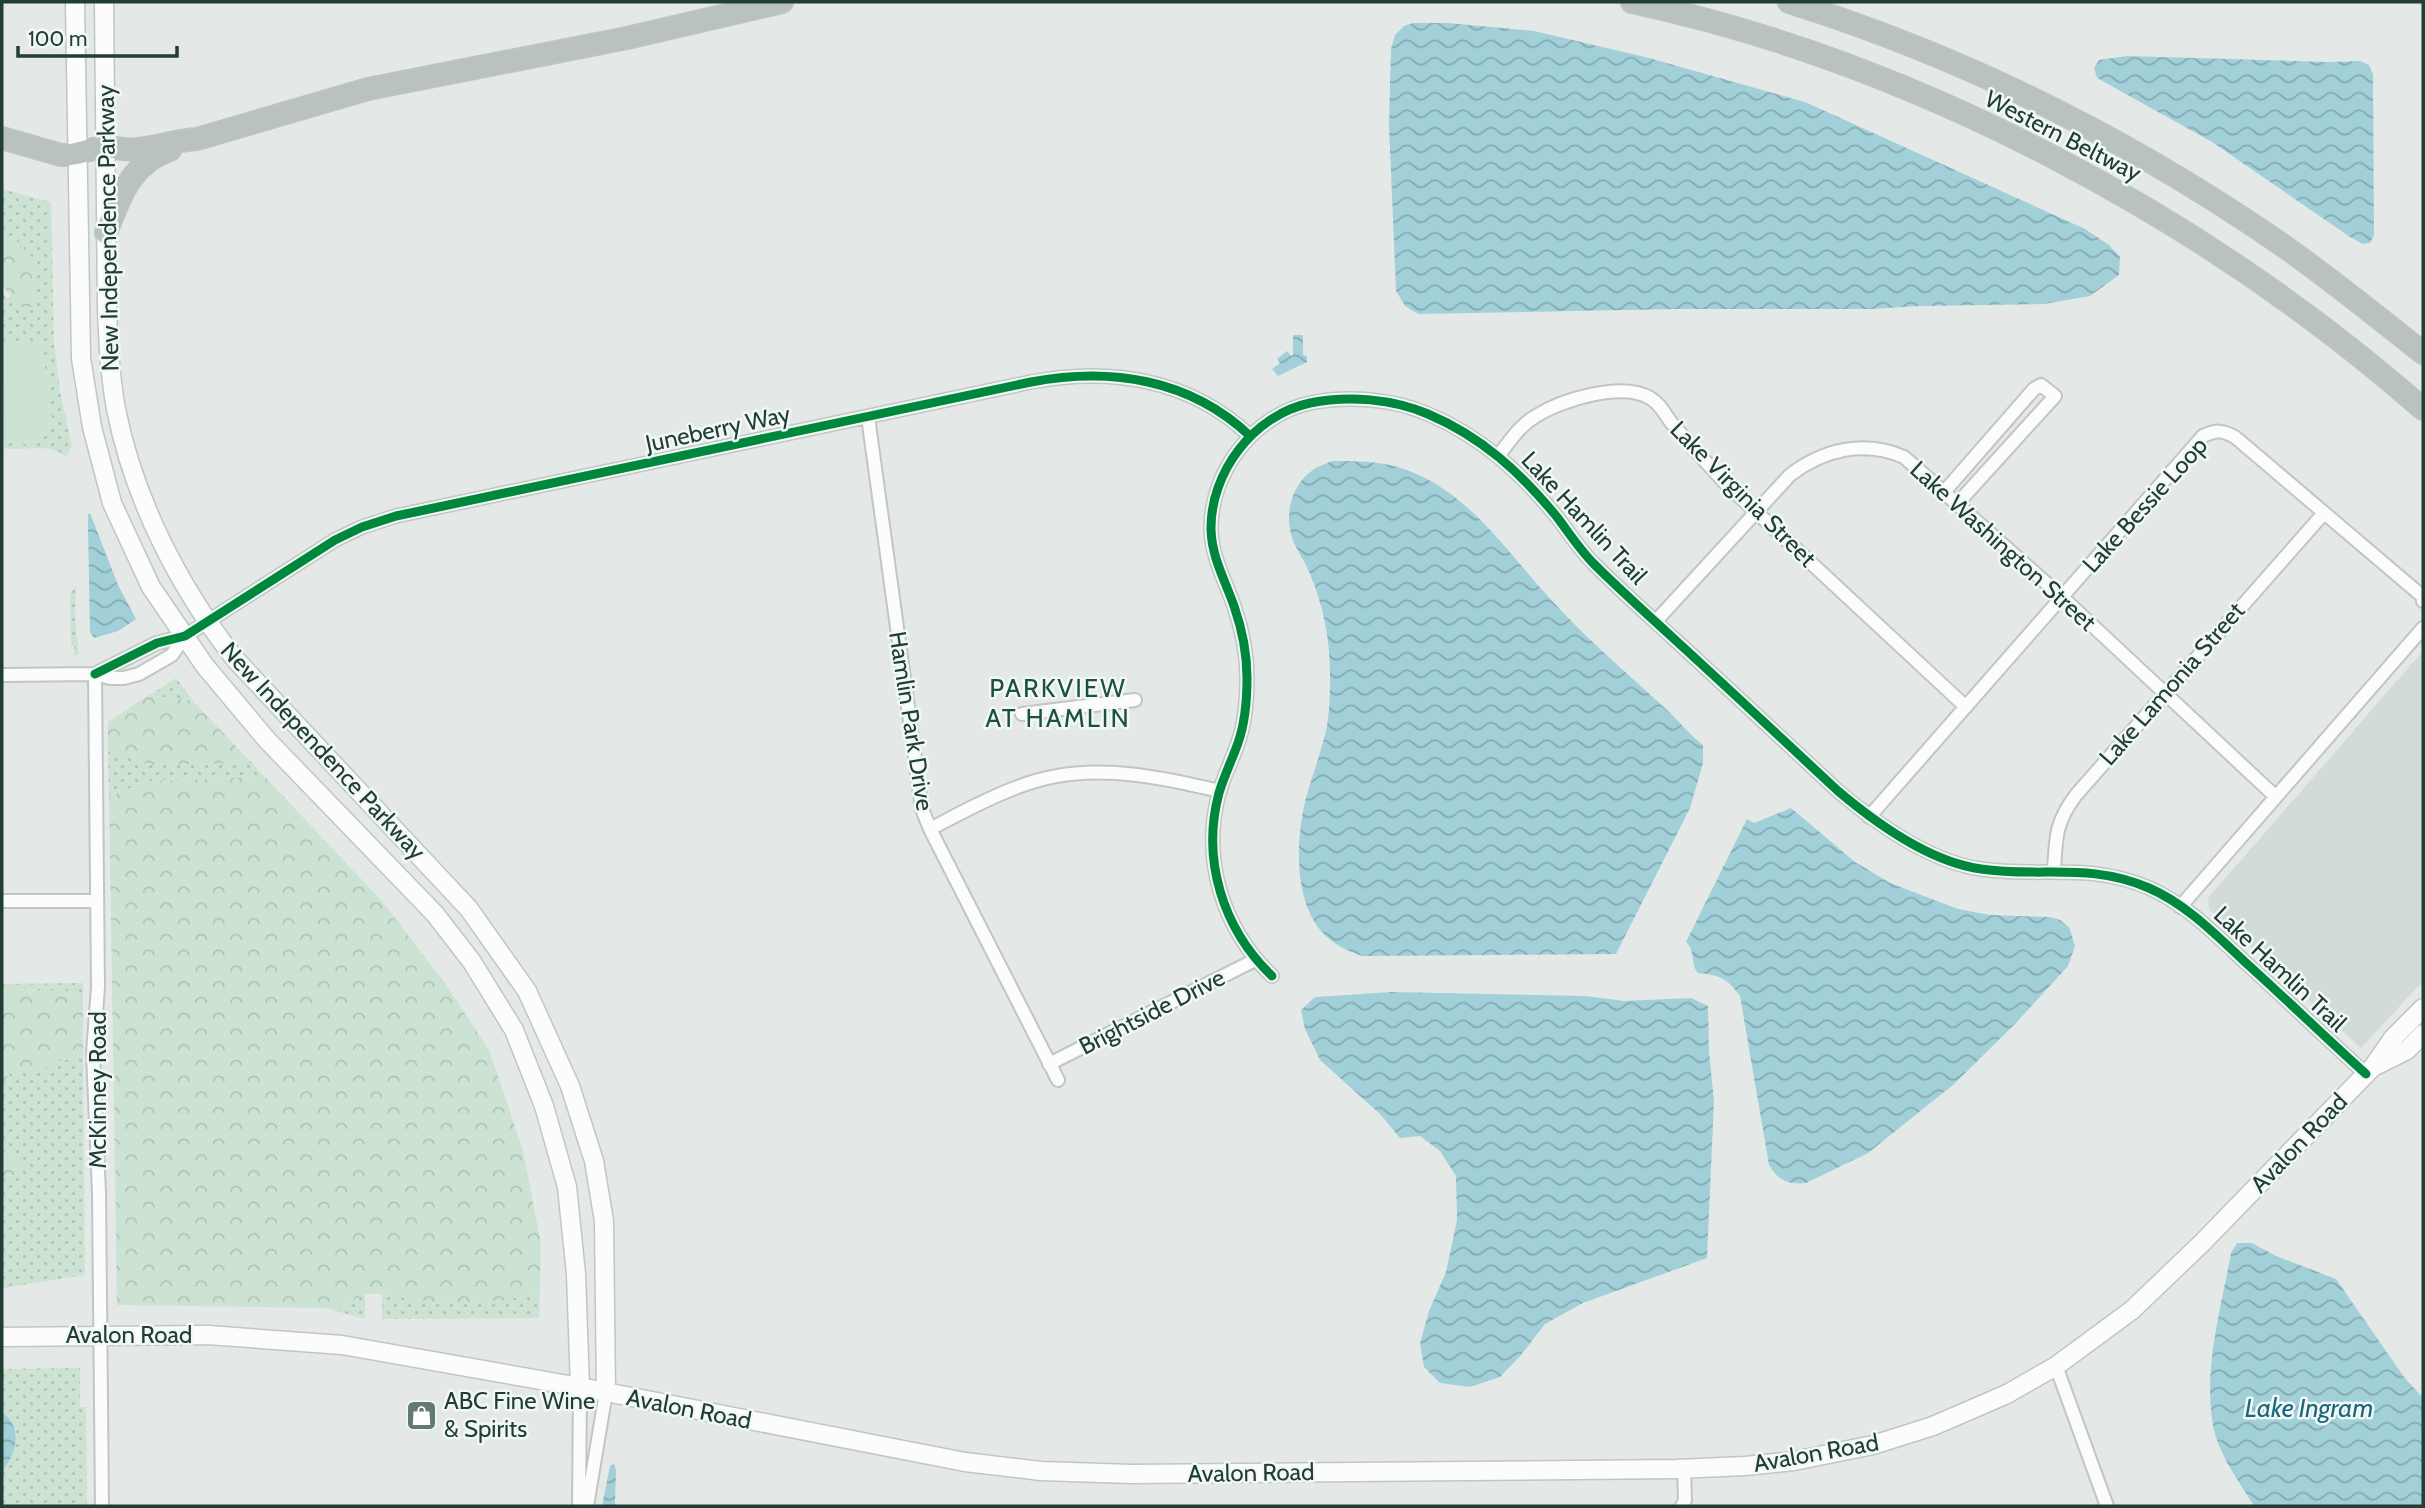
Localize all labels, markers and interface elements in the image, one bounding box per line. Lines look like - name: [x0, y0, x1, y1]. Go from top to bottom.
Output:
- scale bar: [18, 14, 177, 58]
- text: 100 m: [28, 26, 87, 51]
- street label: New Independence Parkway: [90, 84, 125, 372]
- street label: Western Beltway: [1980, 84, 2146, 187]
- street label: Juneberry Way: [642, 399, 793, 458]
- street label: Lake Virginia Street: [1664, 415, 1822, 573]
- street label: Lake Bessie Loop: [2076, 431, 2213, 578]
- street label: Lake Hamlin Trail: [1516, 445, 1653, 590]
- street label: Lake Washington Street: [1905, 455, 2102, 637]
- street label: Lake Lamonia Street: [2093, 596, 2250, 771]
- street label: Hamlin Park Drive: [883, 629, 940, 813]
- street label: New Independence Parkway: [215, 636, 432, 865]
- district label: PARKVIEW AT HAMLIN: [985, 672, 1131, 734]
- street label: Lake Hamlin Trail: [2208, 900, 2353, 1038]
- street label: Brightside Drive: [1074, 962, 1229, 1061]
- street label: McKinney Road: [83, 1011, 112, 1169]
- street label: Avalon Road: [2244, 1087, 2353, 1198]
- street label: Avalon Road: [66, 1320, 192, 1349]
- street label: Avalon Road: [624, 1382, 754, 1435]
- place label: ABC Fine Wine & Spirits: [444, 1386, 595, 1443]
- water label: Lake Ingram: [2245, 1392, 2373, 1424]
- shop icon: ABC Fine Wine & Spirits: [404, 1398, 438, 1432]
- street label: Avalon Road: [1751, 1427, 1881, 1478]
- street label: Avalon Road: [1187, 1457, 1315, 1488]

